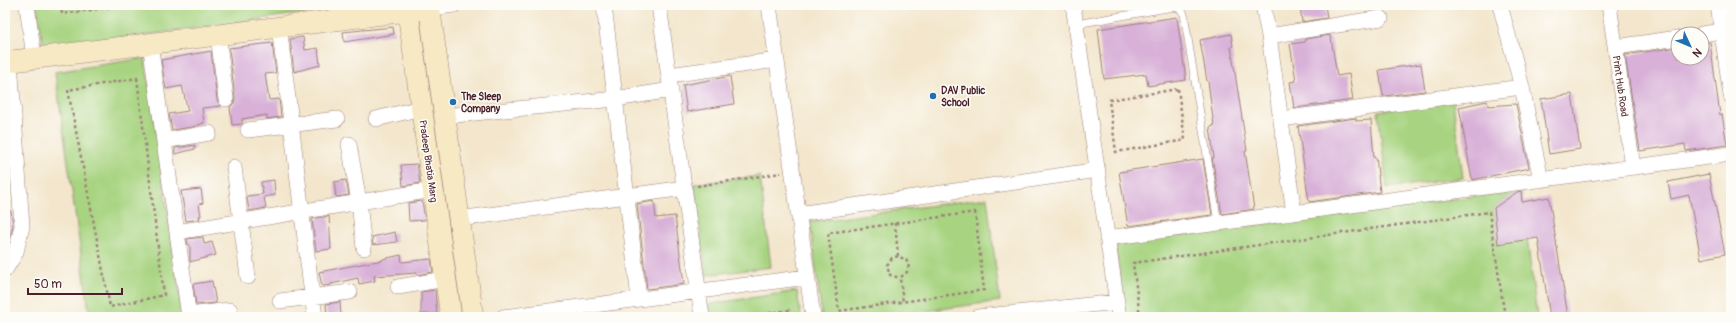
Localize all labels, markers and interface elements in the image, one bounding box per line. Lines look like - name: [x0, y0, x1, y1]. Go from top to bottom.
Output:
- north arrow: [1670, 26, 1710, 66]
- text: N: [1689, 45, 1704, 60]
- street label: Print Hub Road: [1610, 55, 1630, 118]
- place label: DAV Public School: [941, 85, 985, 109]
- place label: The Sleep Company: [460, 91, 501, 115]
- marker: DAV Public School: [928, 91, 938, 101]
- marker: The Sleep Company: [448, 97, 458, 107]
- street label: Pradeep Bhatia Marg: [416, 119, 440, 203]
- scale bar: [28, 270, 122, 296]
- text: 50 m: [34, 277, 62, 292]

